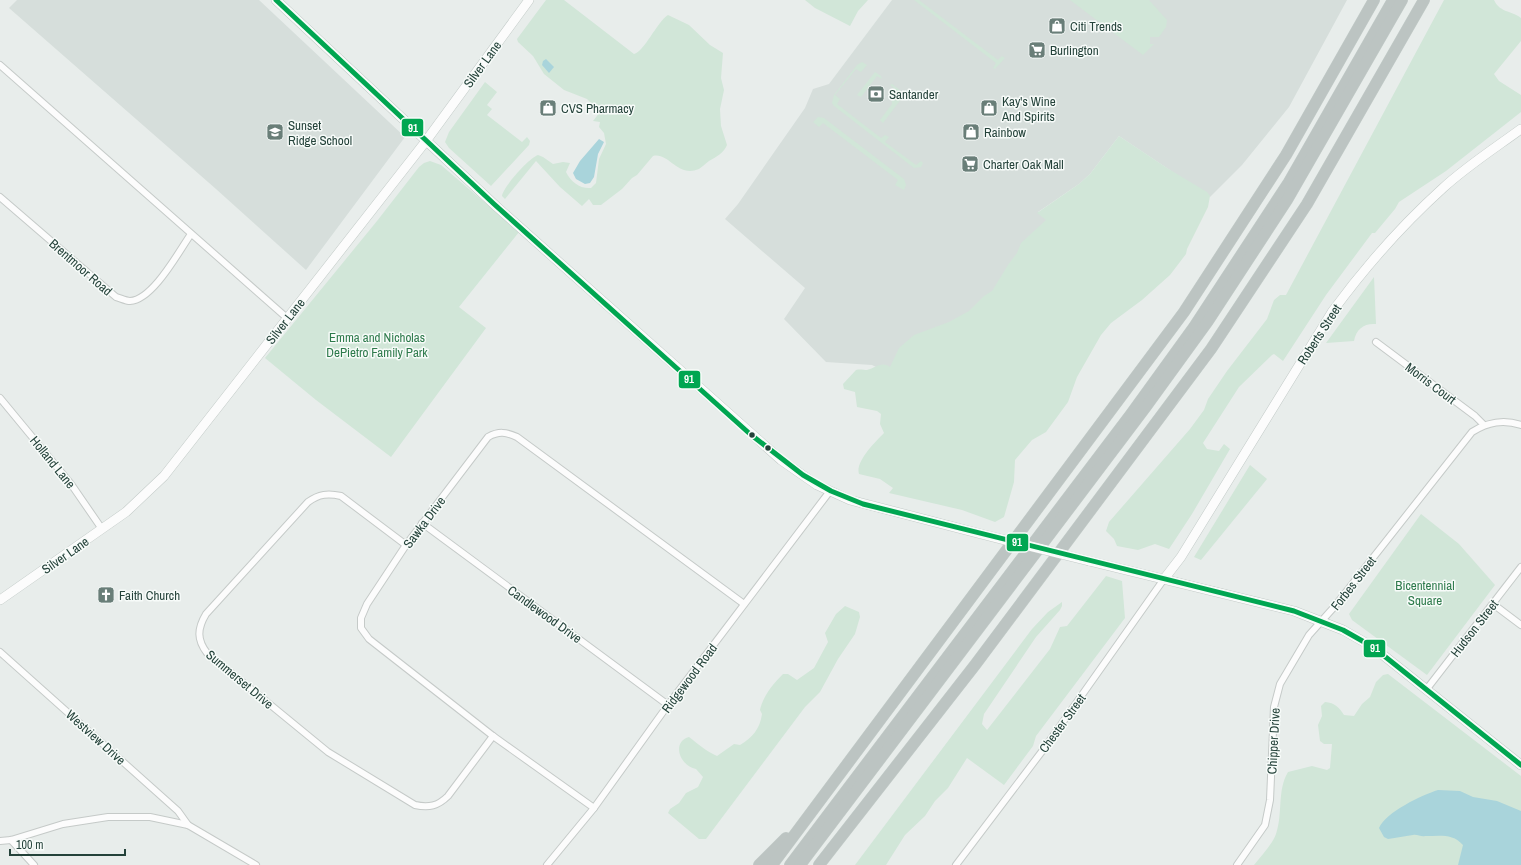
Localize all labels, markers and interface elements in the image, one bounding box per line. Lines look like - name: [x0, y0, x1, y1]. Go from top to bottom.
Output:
- shop icon: Citi Trends: [1047, 16, 1067, 36]
- place label: Citi Trends: [1070, 18, 1122, 35]
- street label: Silver Lane: [460, 37, 505, 91]
- supermarket icon: Burlington: [1027, 40, 1047, 60]
- place label: Burlington: [1050, 42, 1099, 59]
- bank icon: Santander: [866, 84, 886, 104]
- place label: Santander: [889, 86, 939, 103]
- place label: Kay's Wine And Spirits: [1001, 93, 1056, 125]
- shop icon: CVS Pharmacy: [538, 98, 558, 118]
- shop icon: Kay's Wine And Spirits: [979, 98, 999, 118]
- place label: CVS Pharmacy: [561, 100, 635, 117]
- place label: Sunset Ridge School: [288, 117, 352, 149]
- line badge: 91: [401, 118, 424, 137]
- text: 91: [408, 121, 418, 135]
- school or university icon: Sunset Ridge School: [265, 122, 285, 142]
- shop icon: Rainbow: [961, 122, 981, 142]
- place label: Rainbow: [984, 124, 1026, 141]
- supermarket icon: Charter Oak Mall: [960, 154, 980, 174]
- place label: Charter Oak Mall: [983, 156, 1064, 173]
- street label: Brentmoor Road: [46, 235, 116, 299]
- street label: Silver Lane: [262, 295, 309, 348]
- street label: Roberts Street: [1294, 301, 1345, 368]
- park label: Emma and Nicholas DePietro Family Park: [326, 329, 428, 361]
- street label: Morris Court: [1402, 359, 1459, 408]
- line badge: 91: [678, 370, 701, 389]
- text: 91: [684, 372, 694, 386]
- unlabelled marker: [747, 430, 757, 440]
- street label: Holland Lane: [26, 433, 79, 492]
- unlabelled marker: [763, 443, 773, 453]
- street label: Sawka Drive: [399, 493, 449, 552]
- street label: Silver Lane: [38, 533, 92, 578]
- line badge: 91: [1006, 533, 1029, 552]
- text: 91: [1012, 535, 1022, 549]
- street label: Forbes Street: [1327, 553, 1380, 614]
- park label: Bicentennial Square: [1395, 577, 1455, 609]
- street label: Candlewood Drive: [504, 582, 585, 647]
- church icon: Faith Church: [96, 585, 116, 605]
- place label: Faith Church: [119, 587, 180, 604]
- street label: Hudson Street: [1447, 596, 1502, 660]
- line badge: 91: [1363, 639, 1386, 658]
- street label: Ridgewood Road: [658, 640, 721, 716]
- text: 91: [1370, 641, 1380, 655]
- street label: Summerset Drive: [202, 646, 277, 713]
- street label: Chester Street: [1035, 690, 1090, 756]
- street label: Westview Drive: [62, 706, 129, 769]
- street label: Chipper Drive: [1263, 707, 1284, 775]
- scale bar: [10, 831, 125, 857]
- text: 100 m: [16, 837, 43, 853]

